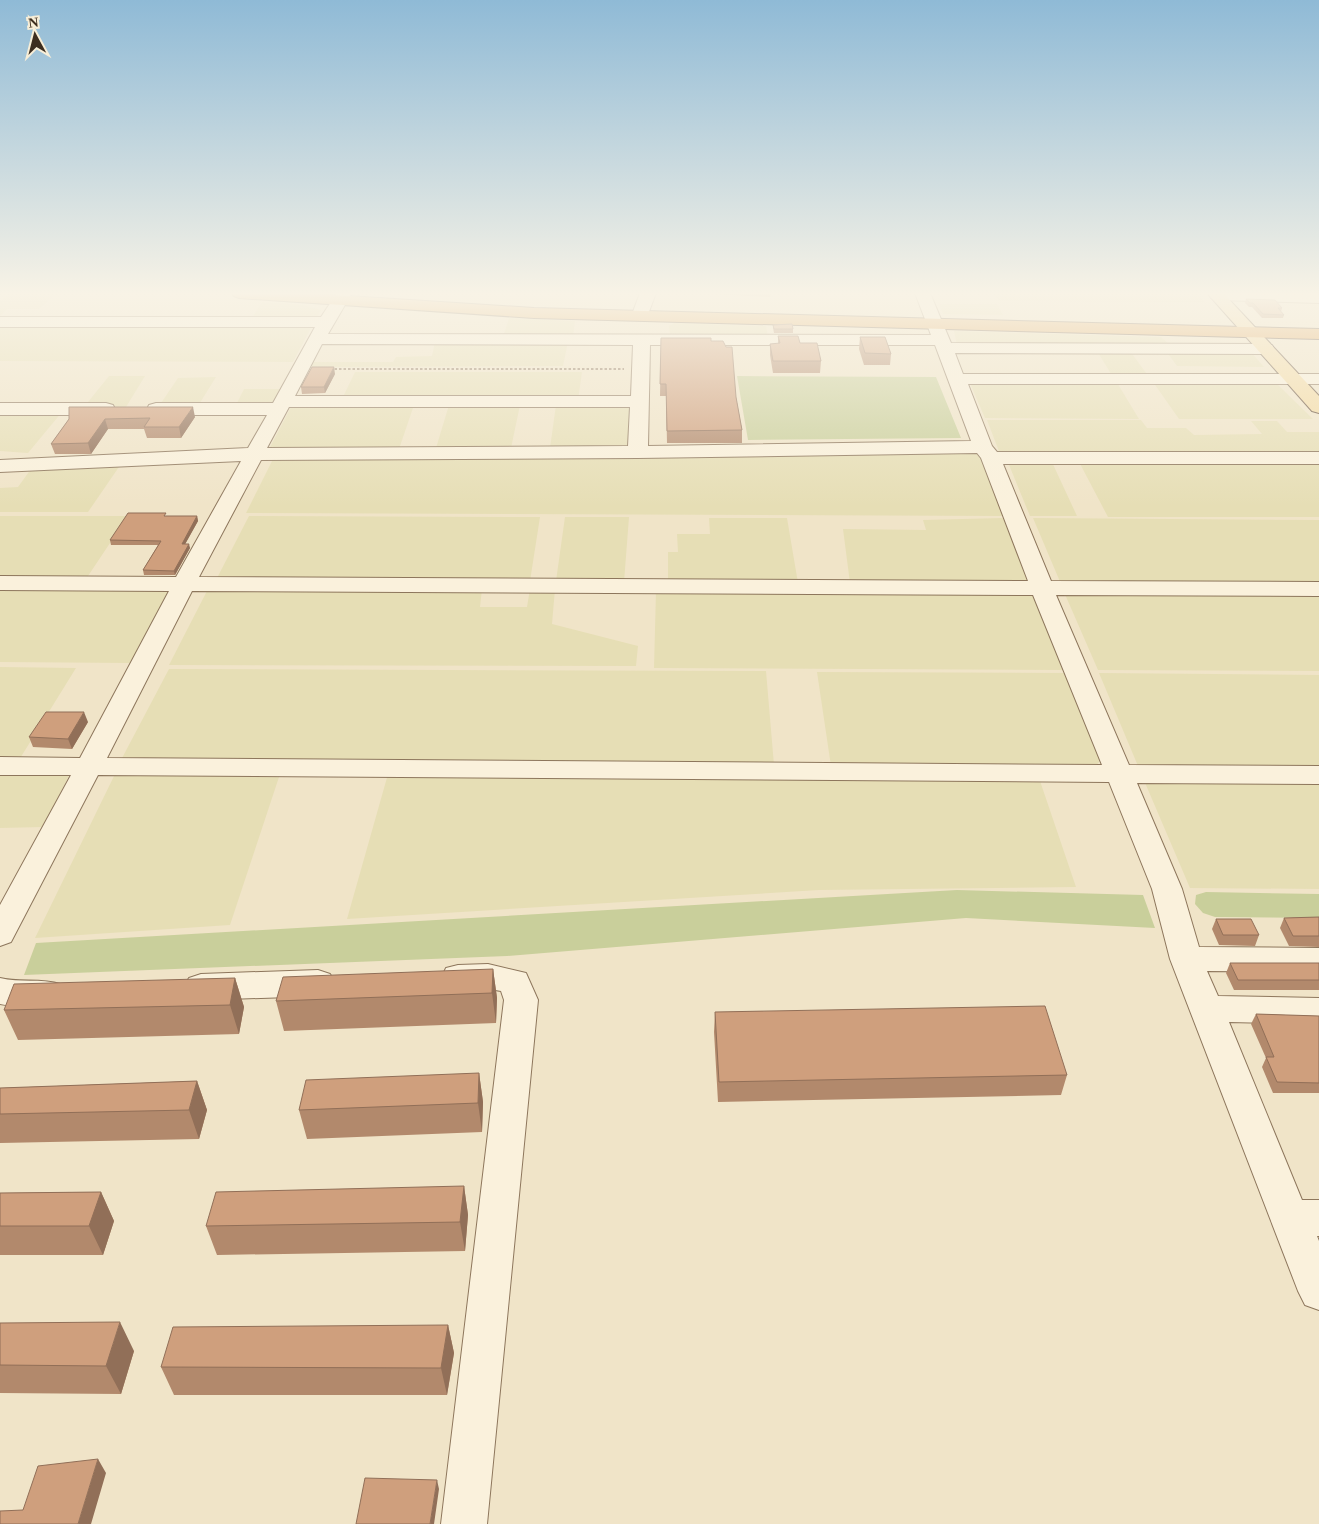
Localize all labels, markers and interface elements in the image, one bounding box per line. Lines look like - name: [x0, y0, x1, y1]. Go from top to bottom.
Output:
- north arrow: [10, 10, 60, 60]
- text: N: [28, 15, 39, 31]

